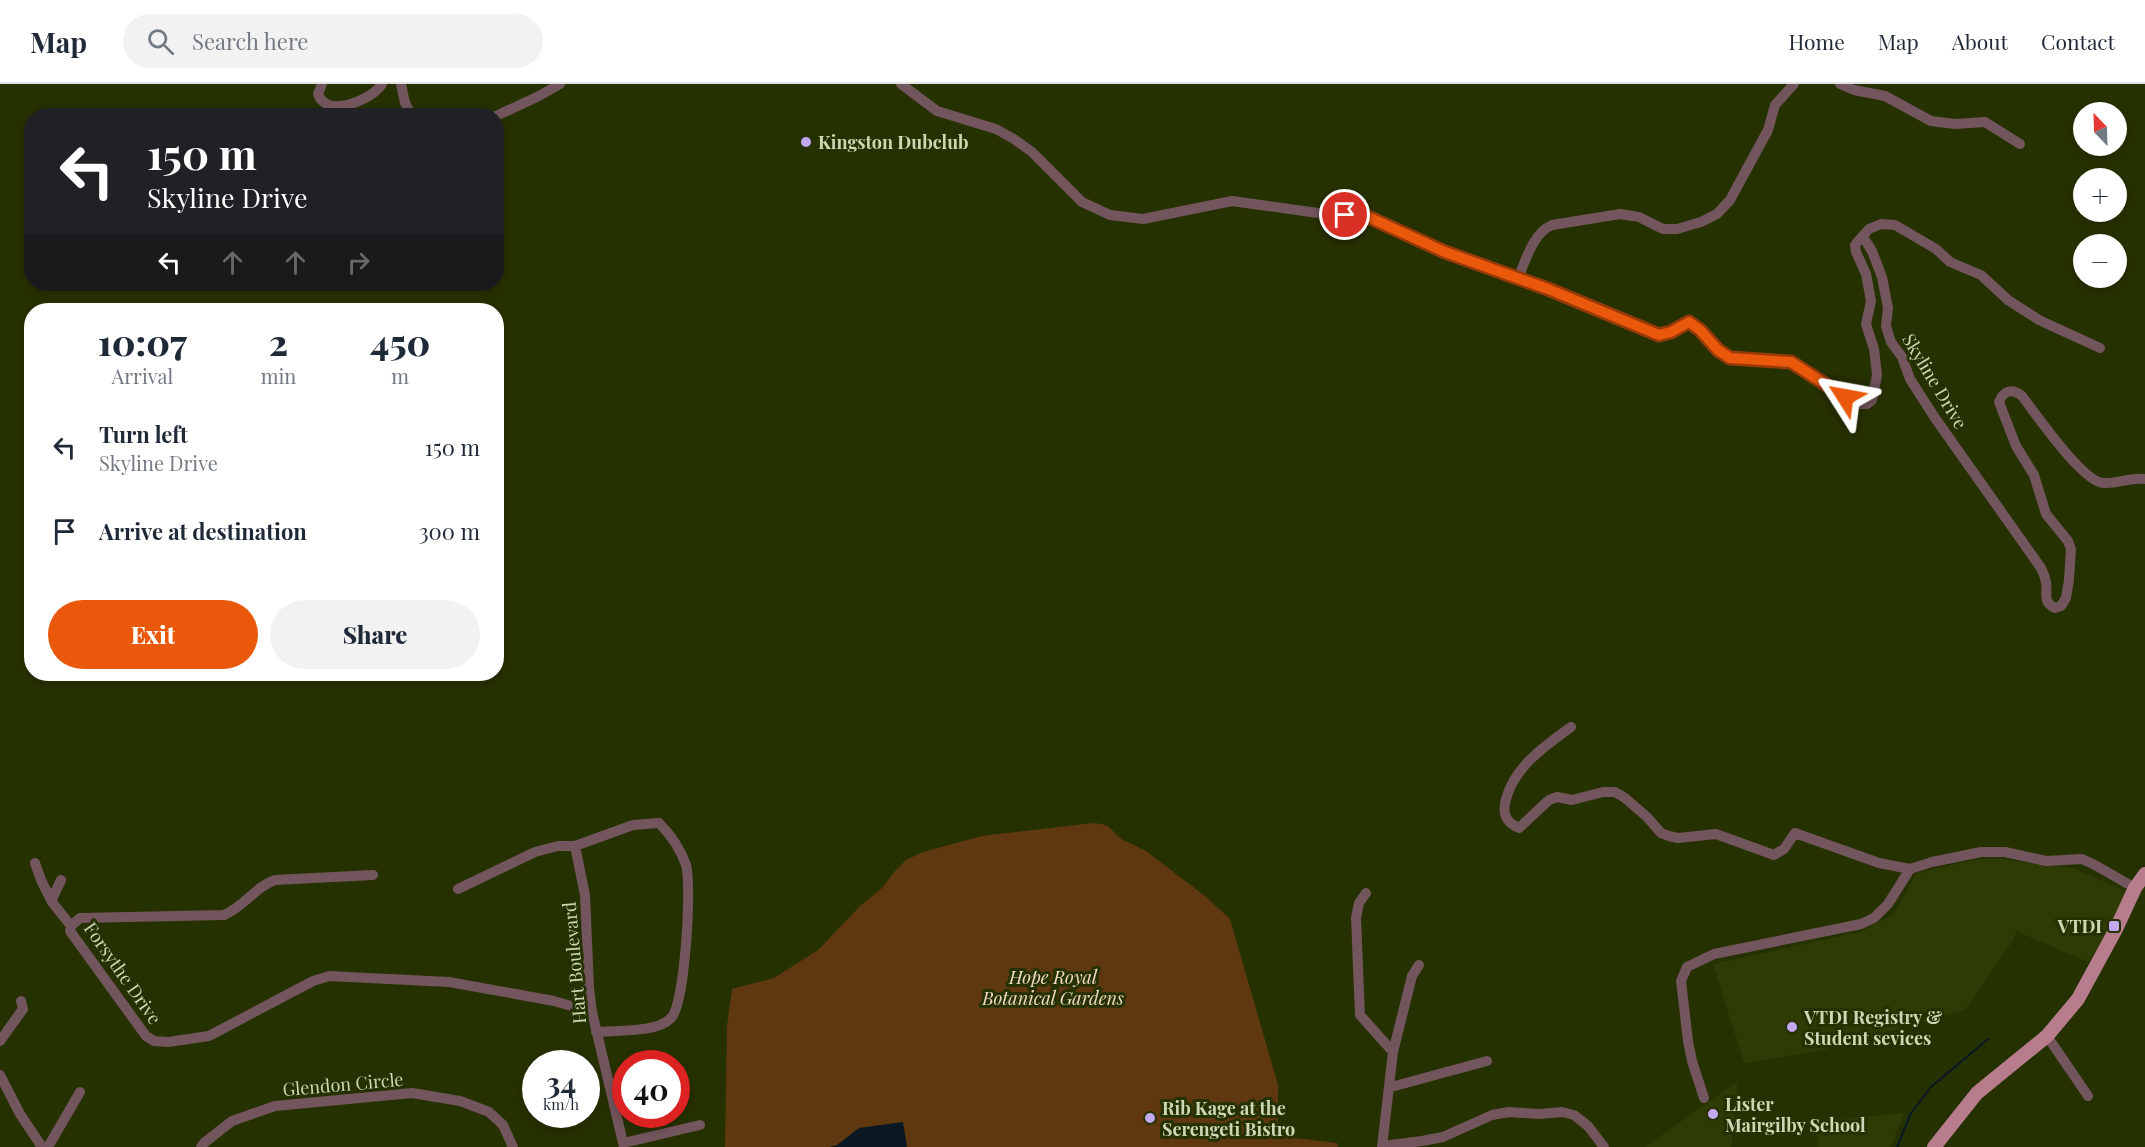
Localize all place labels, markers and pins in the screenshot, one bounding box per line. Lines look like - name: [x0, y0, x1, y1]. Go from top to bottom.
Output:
- place label: Kingston Dubclub: [818, 130, 969, 154]
- marker: Kingston Dubclub: [799, 135, 813, 149]
- pin: [1319, 189, 1370, 240]
- place label: VTDI: [2056, 914, 2102, 938]
- marker: VTDI: [2107, 919, 2121, 933]
- place label: VTDI Registry & Student sevices: [1803, 1005, 1942, 1050]
- marker: VTDI Registry & Student sevices: [1785, 1020, 1799, 1034]
- place label: Lister Mairgilby School: [1725, 1092, 1866, 1137]
- place label: Rib Kage at the Serengeti Bistro: [1162, 1096, 1295, 1141]
- marker: Lister Mairgilby School: [1706, 1107, 1720, 1121]
- marker: Rib Kage at the Serengeti Bistro: [1143, 1111, 1157, 1125]

